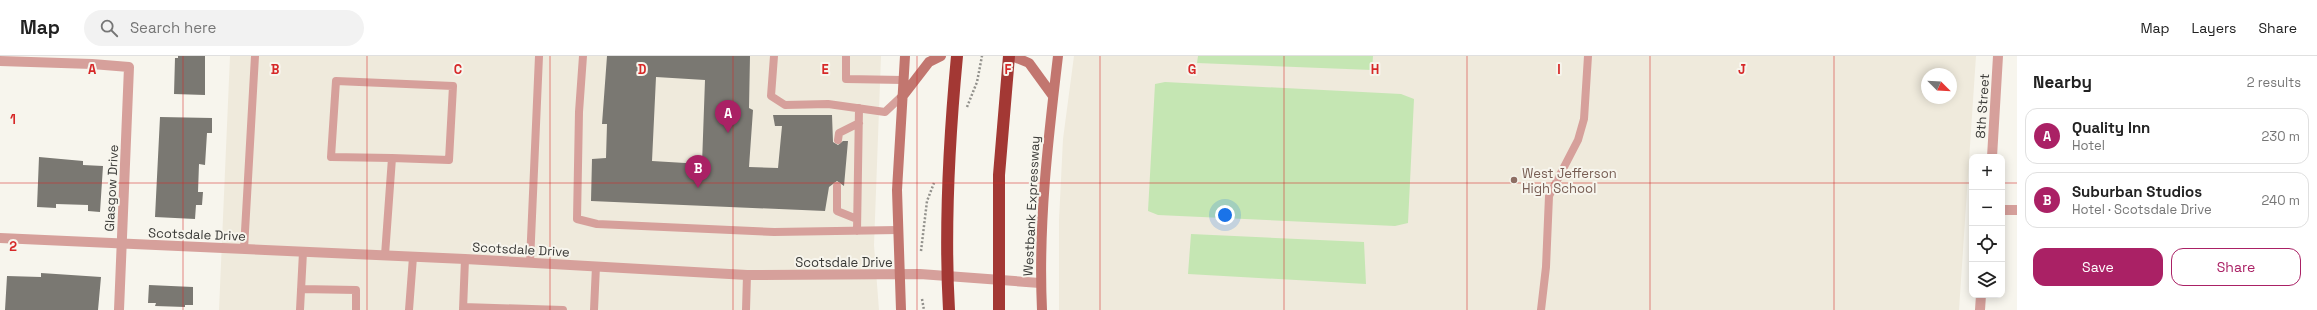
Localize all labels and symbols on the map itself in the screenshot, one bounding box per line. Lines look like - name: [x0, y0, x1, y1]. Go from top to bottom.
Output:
- text: A: [88, 61, 97, 78]
- text: B: [271, 61, 280, 78]
- text: C: [454, 61, 462, 78]
- text: D: [638, 61, 647, 78]
- text: E: [821, 61, 829, 78]
- text: F: [1005, 61, 1012, 78]
- text: G: [1188, 61, 1196, 78]
- text: H: [1371, 61, 1379, 78]
- text: I: [1557, 61, 1561, 78]
- text: J: [1738, 61, 1746, 78]
- north arrow: [1921, 68, 1957, 104]
- street label: 8th Street: [1972, 73, 1993, 139]
- pin: A: [715, 100, 741, 133]
- text: 1: [10, 111, 16, 128]
- street label: Westbank Expressway: [1019, 135, 1044, 277]
- street label: Glasgow Drive: [101, 144, 122, 232]
- pin: B: [685, 155, 711, 188]
- place label: West Jefferson High School: [1522, 165, 1617, 197]
- marker: West Jefferson High School: [1509, 175, 1519, 185]
- your location: [1215, 205, 1235, 225]
- street label: Scotsdale Drive: [148, 224, 246, 245]
- text: 2: [9, 238, 17, 255]
- street label: Scotsdale Drive: [472, 238, 570, 261]
- street label: Scotsdale Drive: [795, 254, 893, 271]

